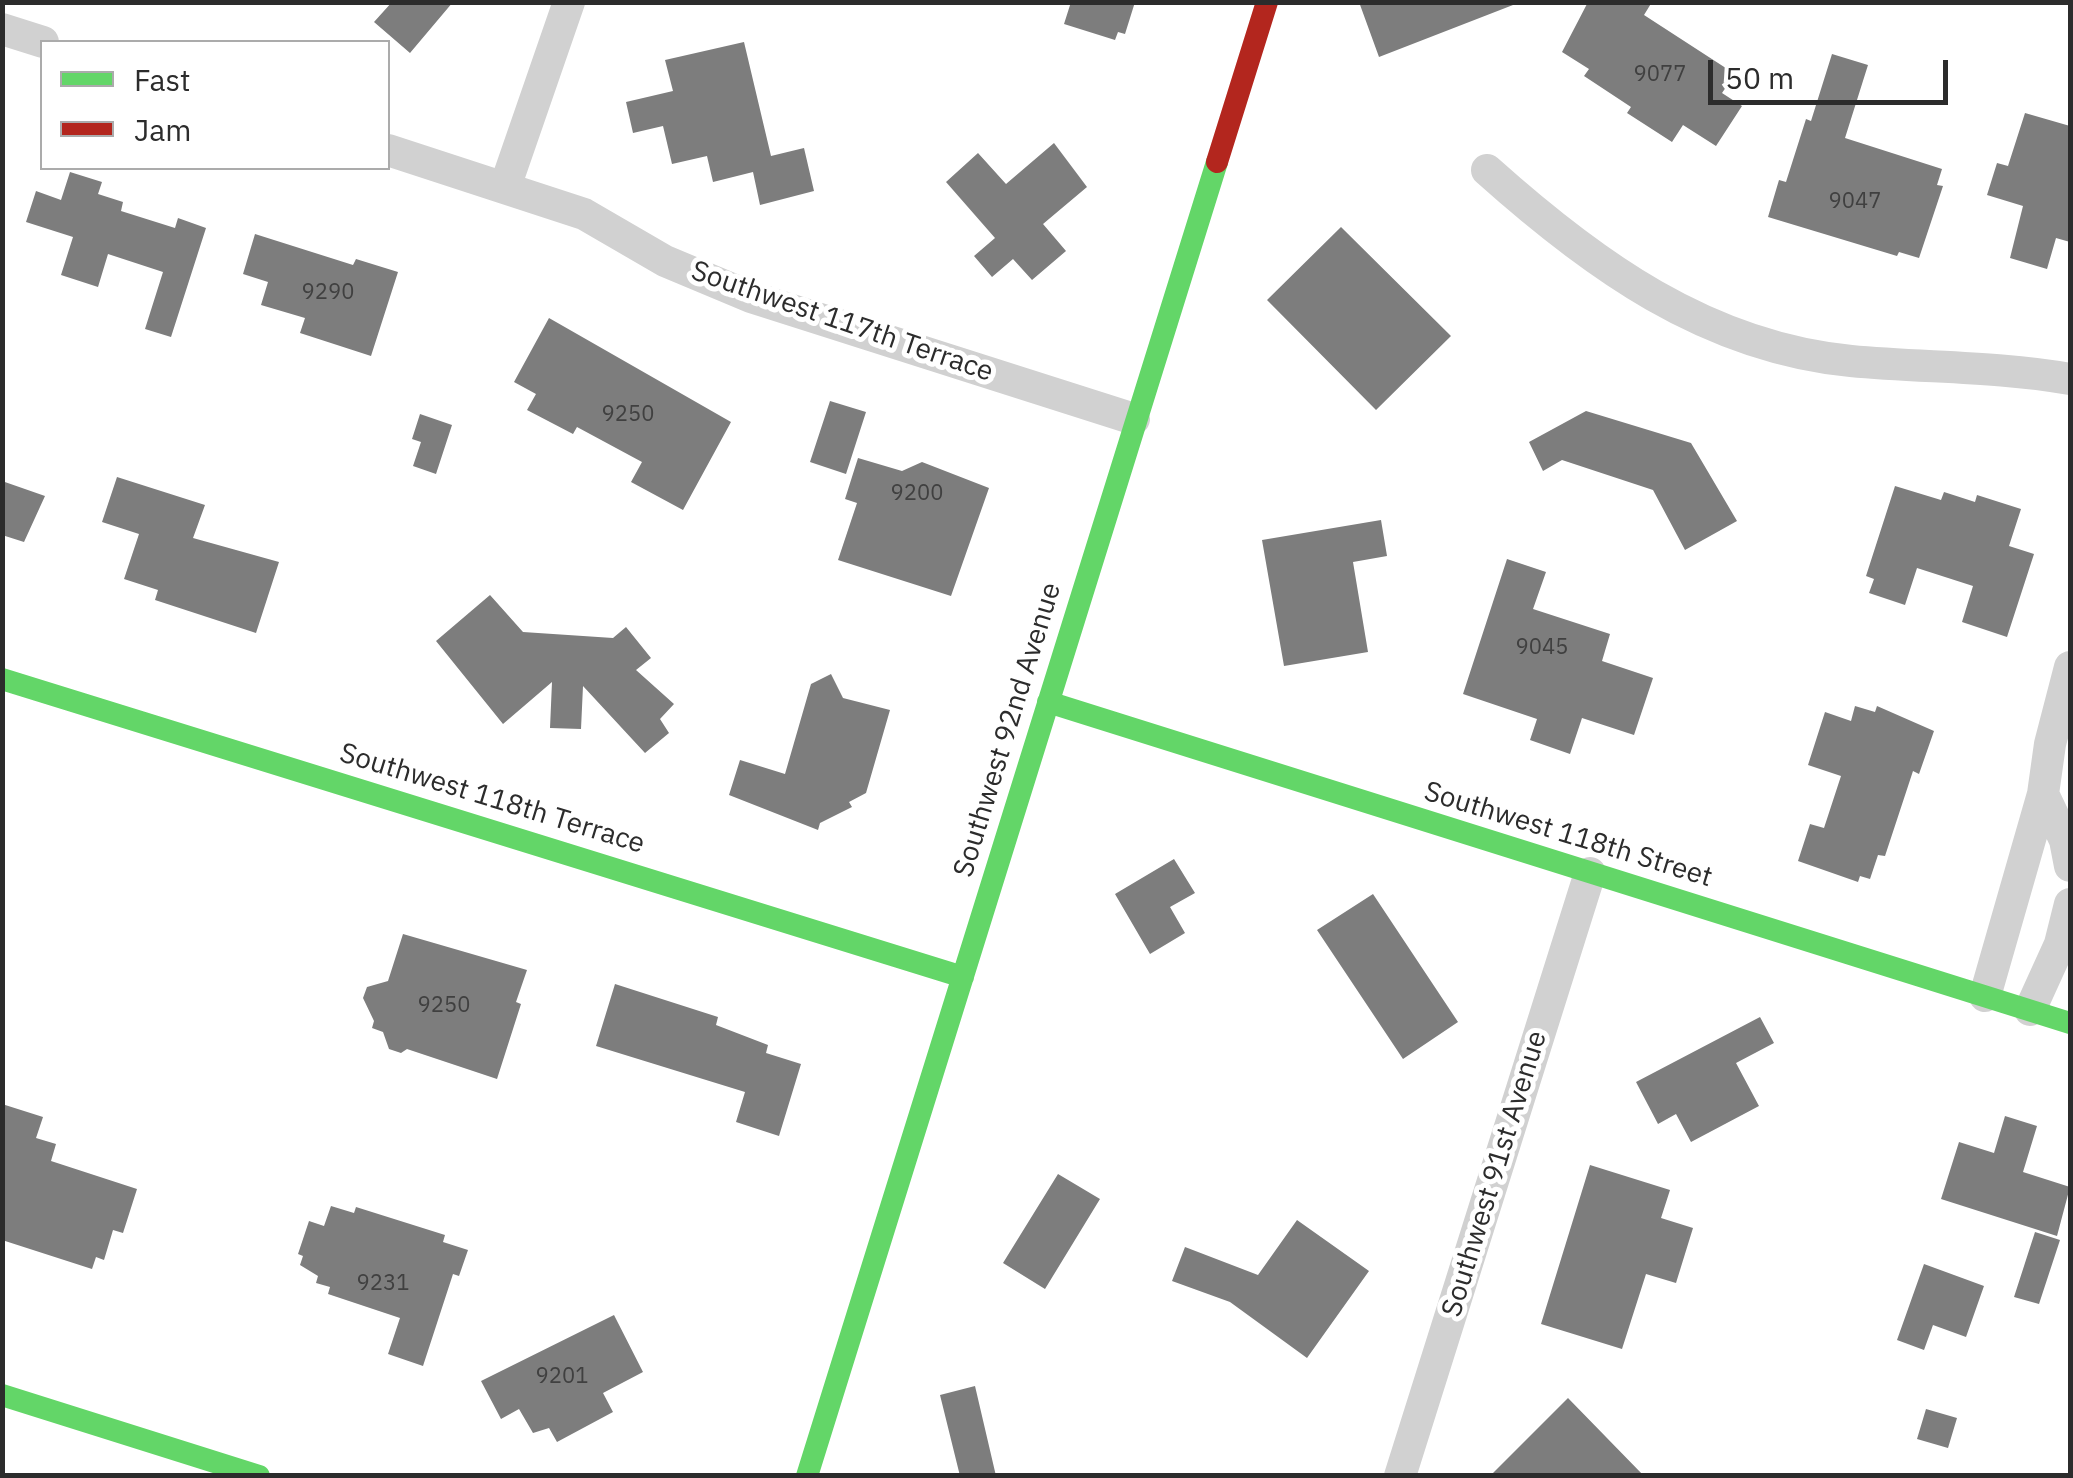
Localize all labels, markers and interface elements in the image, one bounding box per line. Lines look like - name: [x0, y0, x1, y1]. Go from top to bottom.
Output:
- legend: [40, 40, 390, 170]
- scale bar: [1713, 40, 1953, 102]
- text: 50 m: [1725, 58, 1794, 97]
- text: Fast: [134, 60, 191, 99]
- house number: 9077: [1634, 62, 1686, 88]
- text: Jam: [134, 110, 192, 149]
- house number: 9047: [1829, 189, 1881, 215]
- street label: Southwest 117th Terrace: [687, 255, 997, 389]
- house number: 9290: [302, 280, 354, 306]
- house number: 9250: [602, 402, 654, 428]
- house number: 9200: [891, 481, 943, 507]
- street label: Southwest 92nd Avenue: [947, 579, 1069, 881]
- house number: 9045: [1516, 635, 1568, 661]
- street label: Southwest 118th Terrace: [335, 737, 649, 861]
- street label: Southwest 118th Street: [1420, 775, 1716, 895]
- house number: 9250: [418, 993, 470, 1019]
- street label: Southwest 91st Avenue: [1436, 1027, 1554, 1321]
- house number: 9231: [357, 1271, 409, 1297]
- house number: 9201: [536, 1364, 588, 1390]

